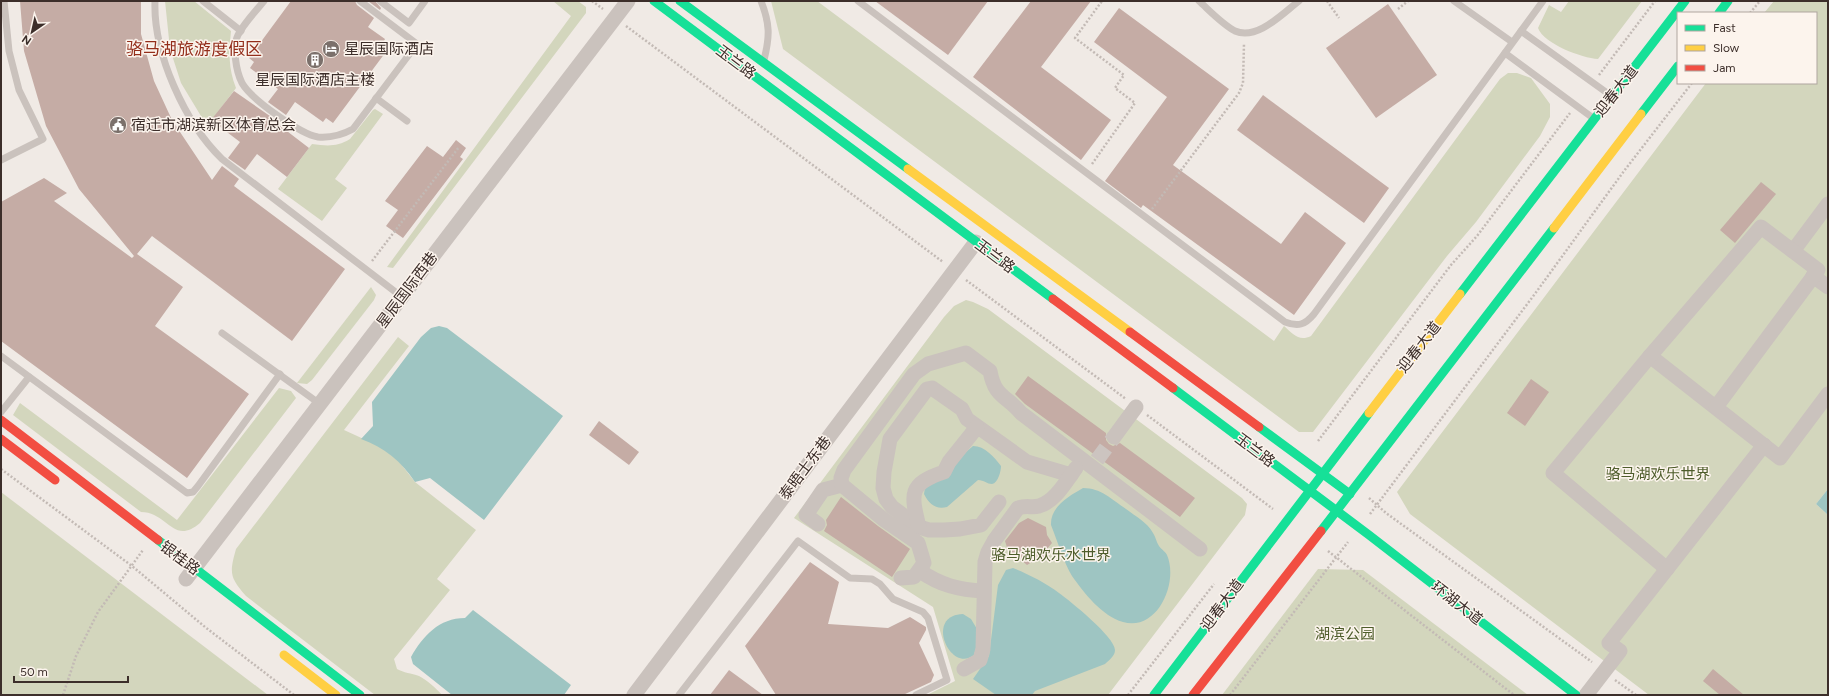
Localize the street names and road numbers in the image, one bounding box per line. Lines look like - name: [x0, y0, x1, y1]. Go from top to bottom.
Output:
- street label: 玉兰路: [713, 41, 759, 83]
- street label: 迎春大道: [1590, 62, 1642, 120]
- street label: 玉兰路: [972, 235, 1018, 277]
- street label: 星辰国际西巷: [373, 249, 441, 331]
- street label: 迎春大道: [1393, 318, 1445, 376]
- street label: 玉兰路: [1232, 429, 1278, 471]
- street label: 泰晤士东巷: [775, 433, 835, 503]
- street label: 银桂路: [157, 537, 203, 579]
- street label: 迎春大道: [1197, 576, 1247, 634]
- street label: 环湖大道: [1428, 577, 1486, 629]

